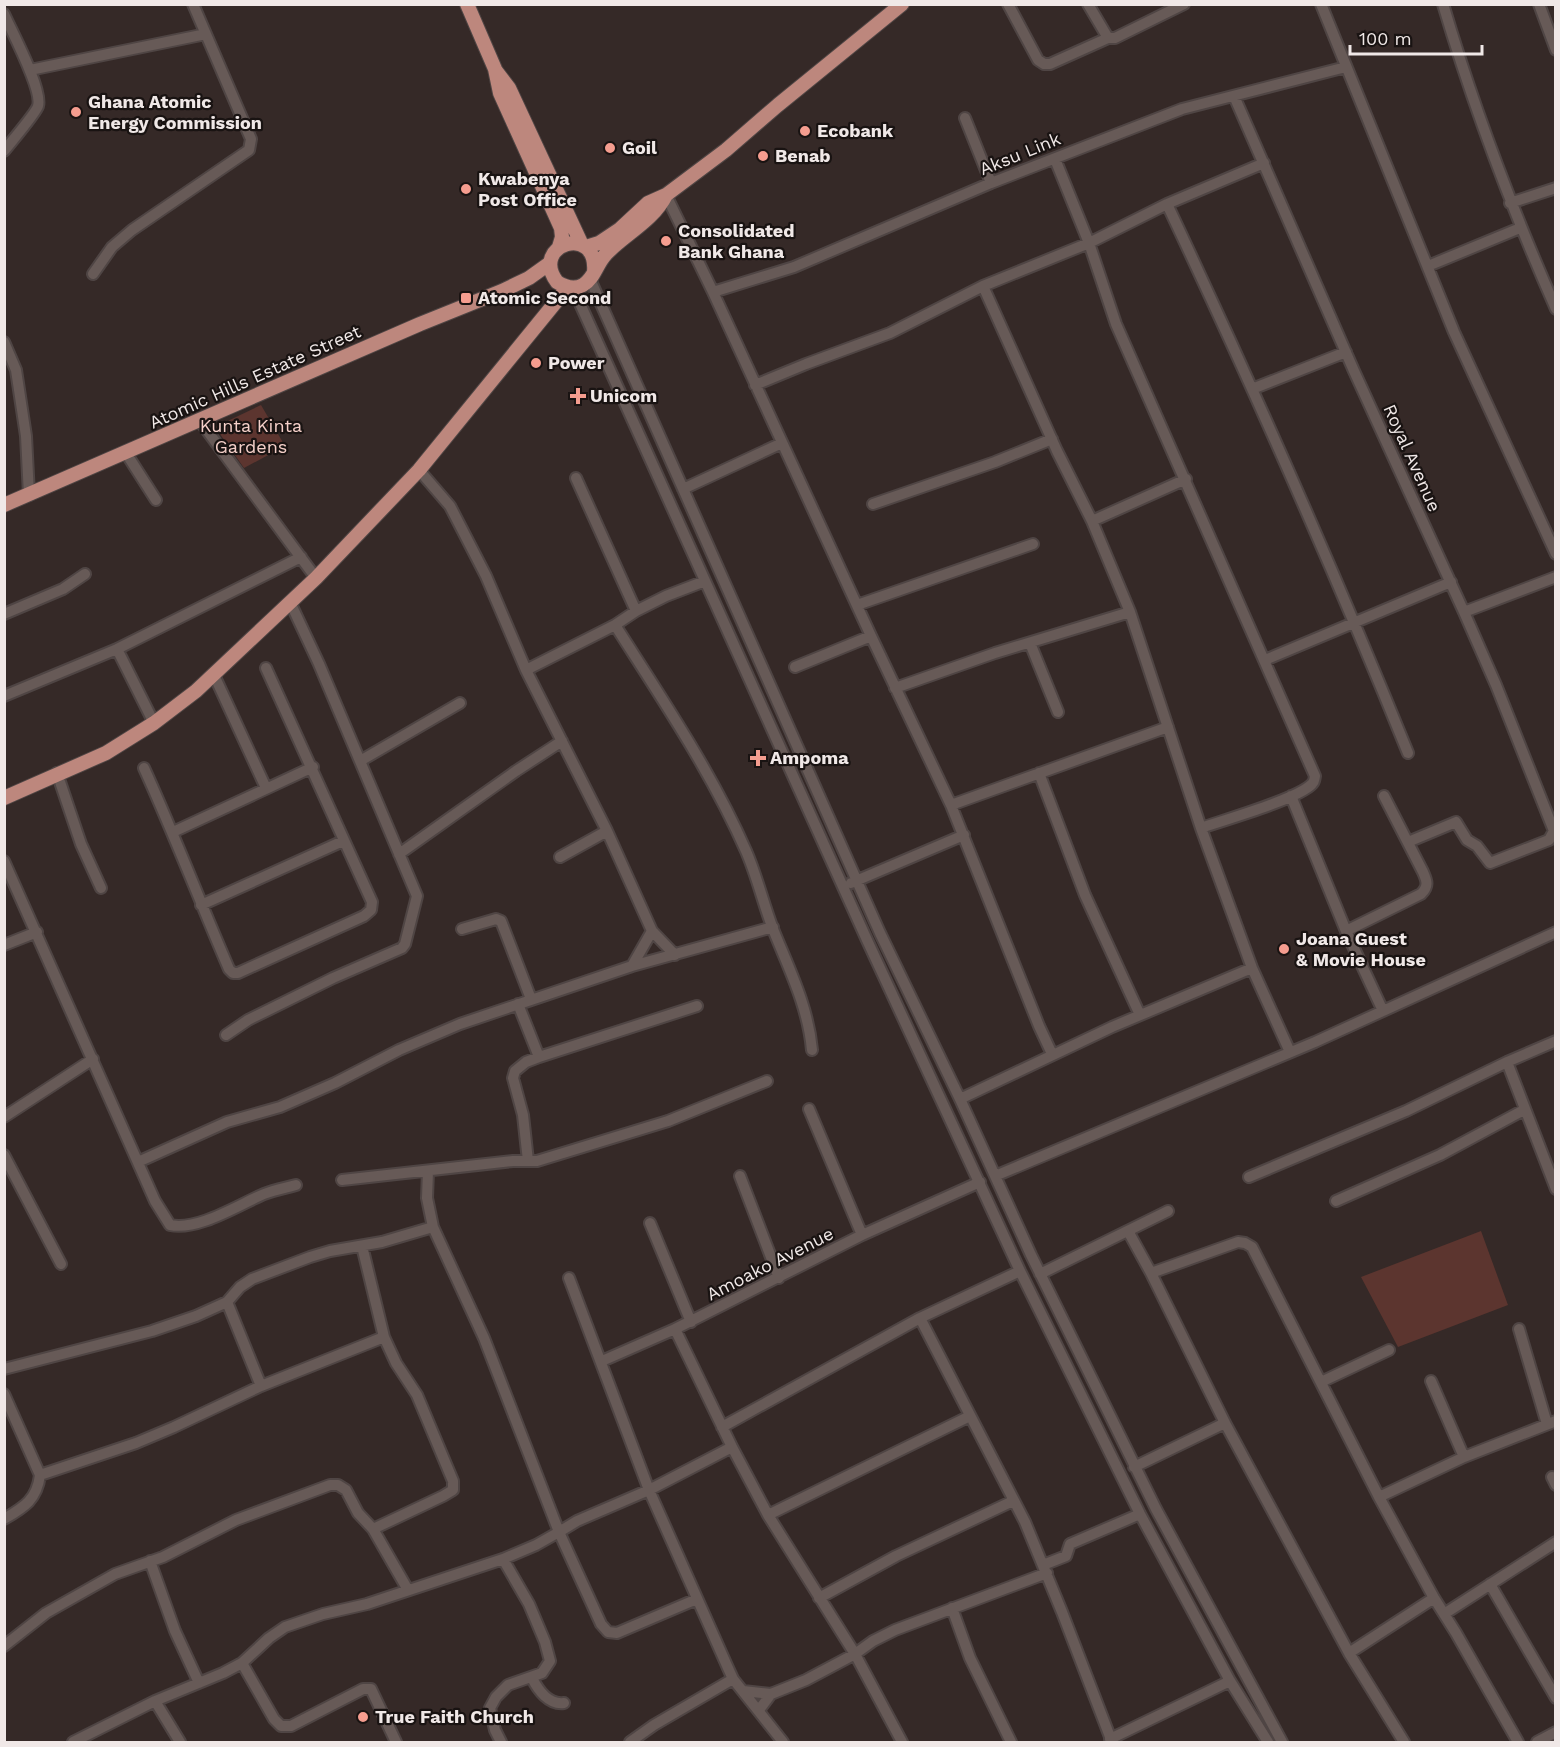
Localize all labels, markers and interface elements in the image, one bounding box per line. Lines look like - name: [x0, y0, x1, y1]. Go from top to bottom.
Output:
- scale bar: [1350, 18, 1482, 56]
- text: 100 m: [1359, 28, 1412, 49]
- place label: Ghana Atomic Energy Commission: [88, 91, 262, 133]
- marker: Ghana Atomic Energy Commission: [69, 105, 83, 119]
- place label: Ecobank: [817, 120, 894, 141]
- marker: Ecobank: [798, 124, 812, 138]
- street label: Aksu Link: [976, 128, 1063, 179]
- place label: Goil: [622, 137, 657, 158]
- marker: Goil: [603, 141, 617, 155]
- place label: Benab: [775, 145, 831, 166]
- marker: Benab: [756, 149, 770, 163]
- place label: Kwabenya Post Office: [478, 168, 577, 210]
- marker: Kwabenya Post Office: [459, 182, 473, 196]
- place label: Consolidated Bank Ghana: [678, 220, 795, 262]
- marker: Consolidated Bank Ghana: [659, 234, 673, 248]
- place label: Atomic Second: [478, 287, 611, 308]
- marker: Atomic Second: [459, 291, 473, 305]
- street label: Atomic Hills Estate Street: [146, 320, 364, 433]
- place label: Power: [548, 352, 605, 373]
- marker: Power: [529, 356, 543, 370]
- place label: Unicom: [590, 385, 657, 406]
- marker: Unicom: [571, 389, 585, 403]
- street label: Royal Avenue: [1379, 401, 1446, 515]
- park label: Kunta Kinta Gardens: [200, 415, 302, 457]
- place label: Ampoma: [770, 747, 849, 768]
- marker: Ampoma: [751, 751, 765, 765]
- place label: Joana Guest & Movie House: [1296, 928, 1426, 970]
- marker: Joana Guest & Movie House: [1277, 942, 1291, 956]
- street label: Amoako Avenue: [703, 1222, 837, 1305]
- place label: True Faith Church: [375, 1706, 534, 1727]
- marker: True Faith Church: [356, 1710, 370, 1724]

